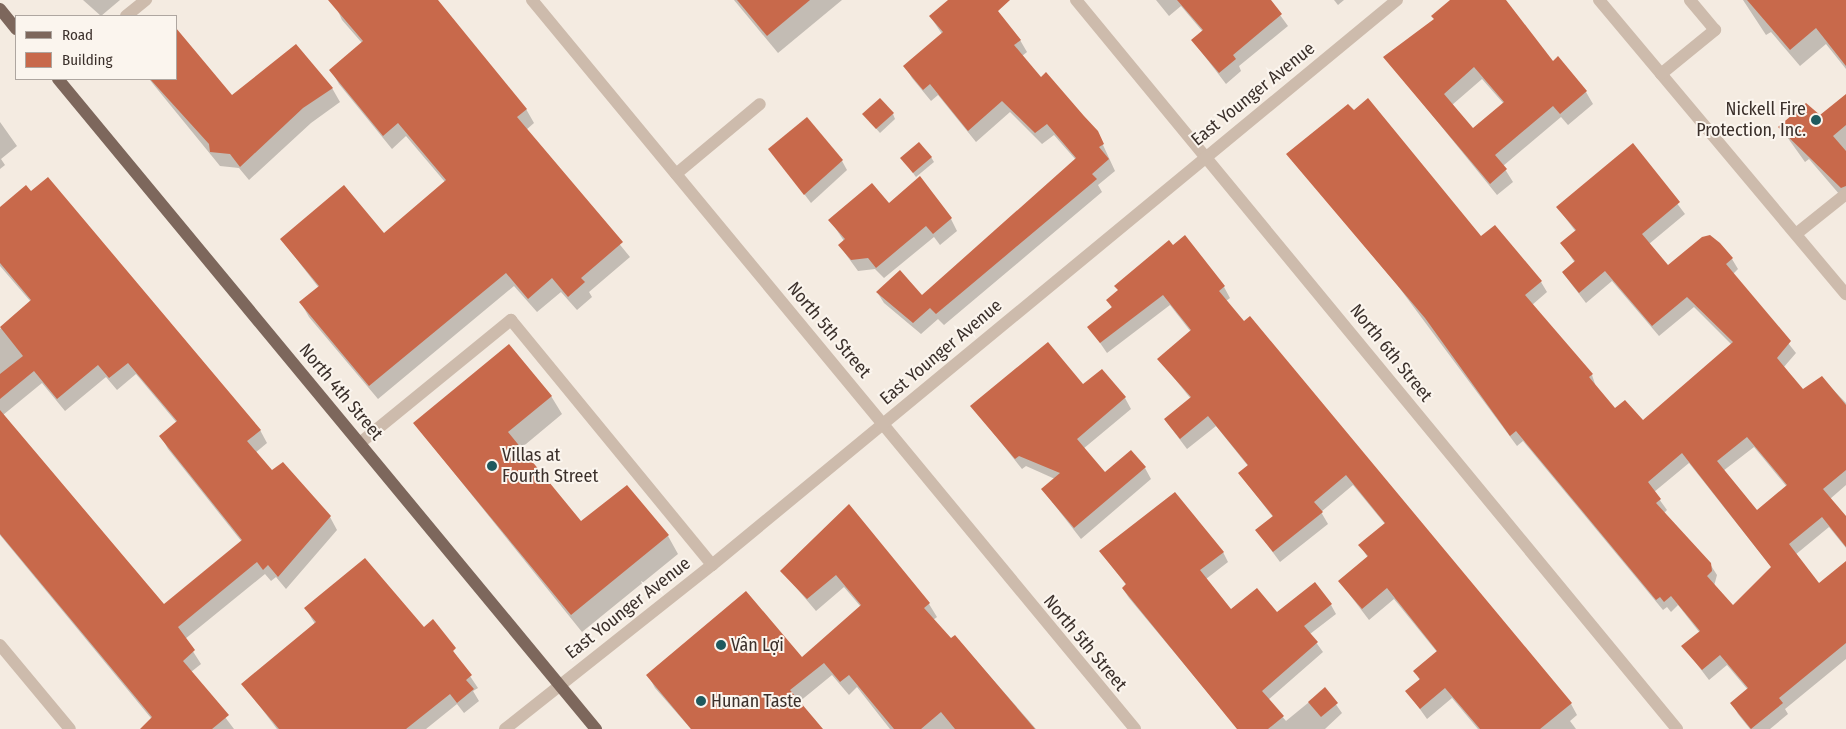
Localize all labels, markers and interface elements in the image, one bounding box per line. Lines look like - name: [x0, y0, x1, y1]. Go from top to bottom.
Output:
- legend: [15, 15, 178, 80]
- text: Road: [62, 26, 93, 44]
- street label: East Younger Avenue: [1187, 38, 1319, 150]
- text: Building: [62, 51, 113, 69]
- place label: Nickell Fire Protection, Inc.: [1696, 99, 1806, 142]
- marker: Nickell Fire Protection, Inc.: [1810, 114, 1822, 126]
- street label: North 5th Street: [783, 278, 875, 382]
- street label: East Younger Avenue: [876, 295, 1006, 409]
- street label: North 6th Street: [1345, 300, 1437, 406]
- street label: North 4th Street: [295, 340, 387, 444]
- place label: Villas at Fourth Street: [502, 445, 598, 488]
- marker: Villas at Fourth Street: [486, 460, 498, 472]
- street label: East Younger Avenue: [561, 552, 695, 664]
- street label: North 5th Street: [1039, 591, 1131, 695]
- place label: Vân Lợi: [731, 634, 784, 656]
- marker: Vân Lợi: [715, 639, 727, 651]
- place label: Hunan Taste: [711, 690, 802, 712]
- marker: Hunan Taste: [695, 695, 707, 707]

